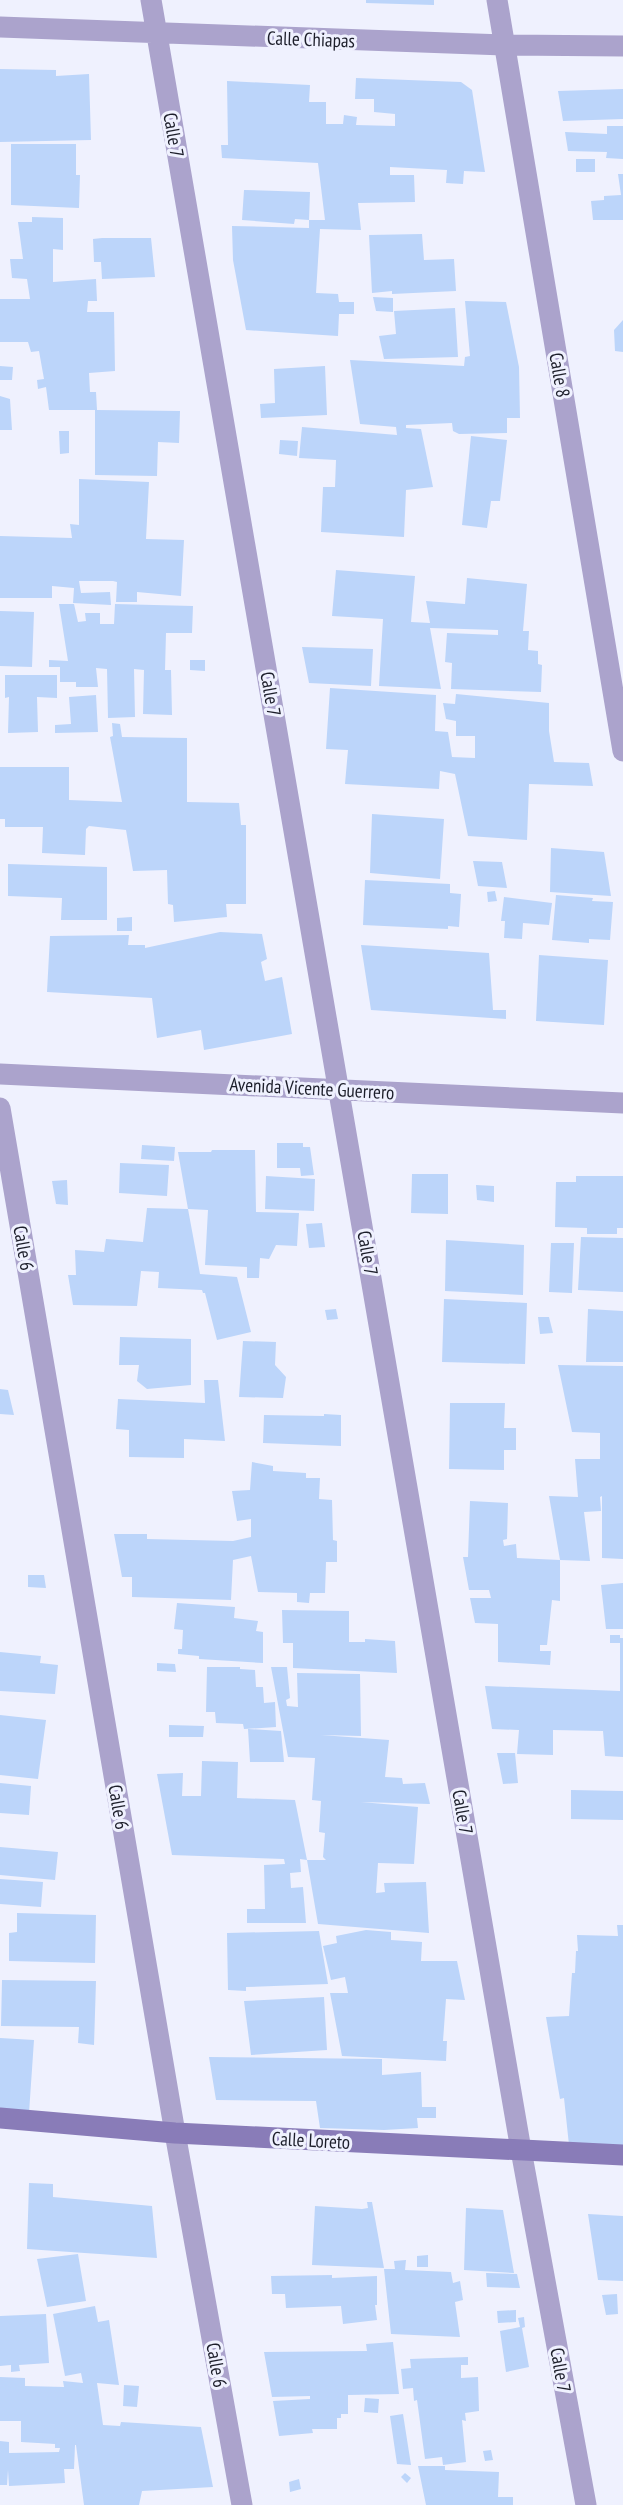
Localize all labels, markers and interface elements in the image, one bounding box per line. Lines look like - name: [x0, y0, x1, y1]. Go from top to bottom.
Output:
- street label: Calle Chiapas: [267, 25, 355, 53]
- street label: Calle 7: [158, 111, 190, 159]
- street label: Calle 8: [544, 351, 576, 399]
- street label: Calle 7: [255, 670, 287, 718]
- street label: Avenida Vicente Guerrero: [229, 1072, 395, 1104]
- street label: Calle 6: [8, 1224, 40, 1272]
- street label: Calle 7: [352, 1229, 384, 1277]
- street label: Calle 6: [103, 1783, 135, 1831]
- street label: Calle 7: [447, 1788, 479, 1836]
- street label: Calle Loreto: [271, 2126, 351, 2154]
- street label: Calle 6: [201, 2341, 233, 2389]
- street label: Calle 7: [545, 2346, 577, 2394]

